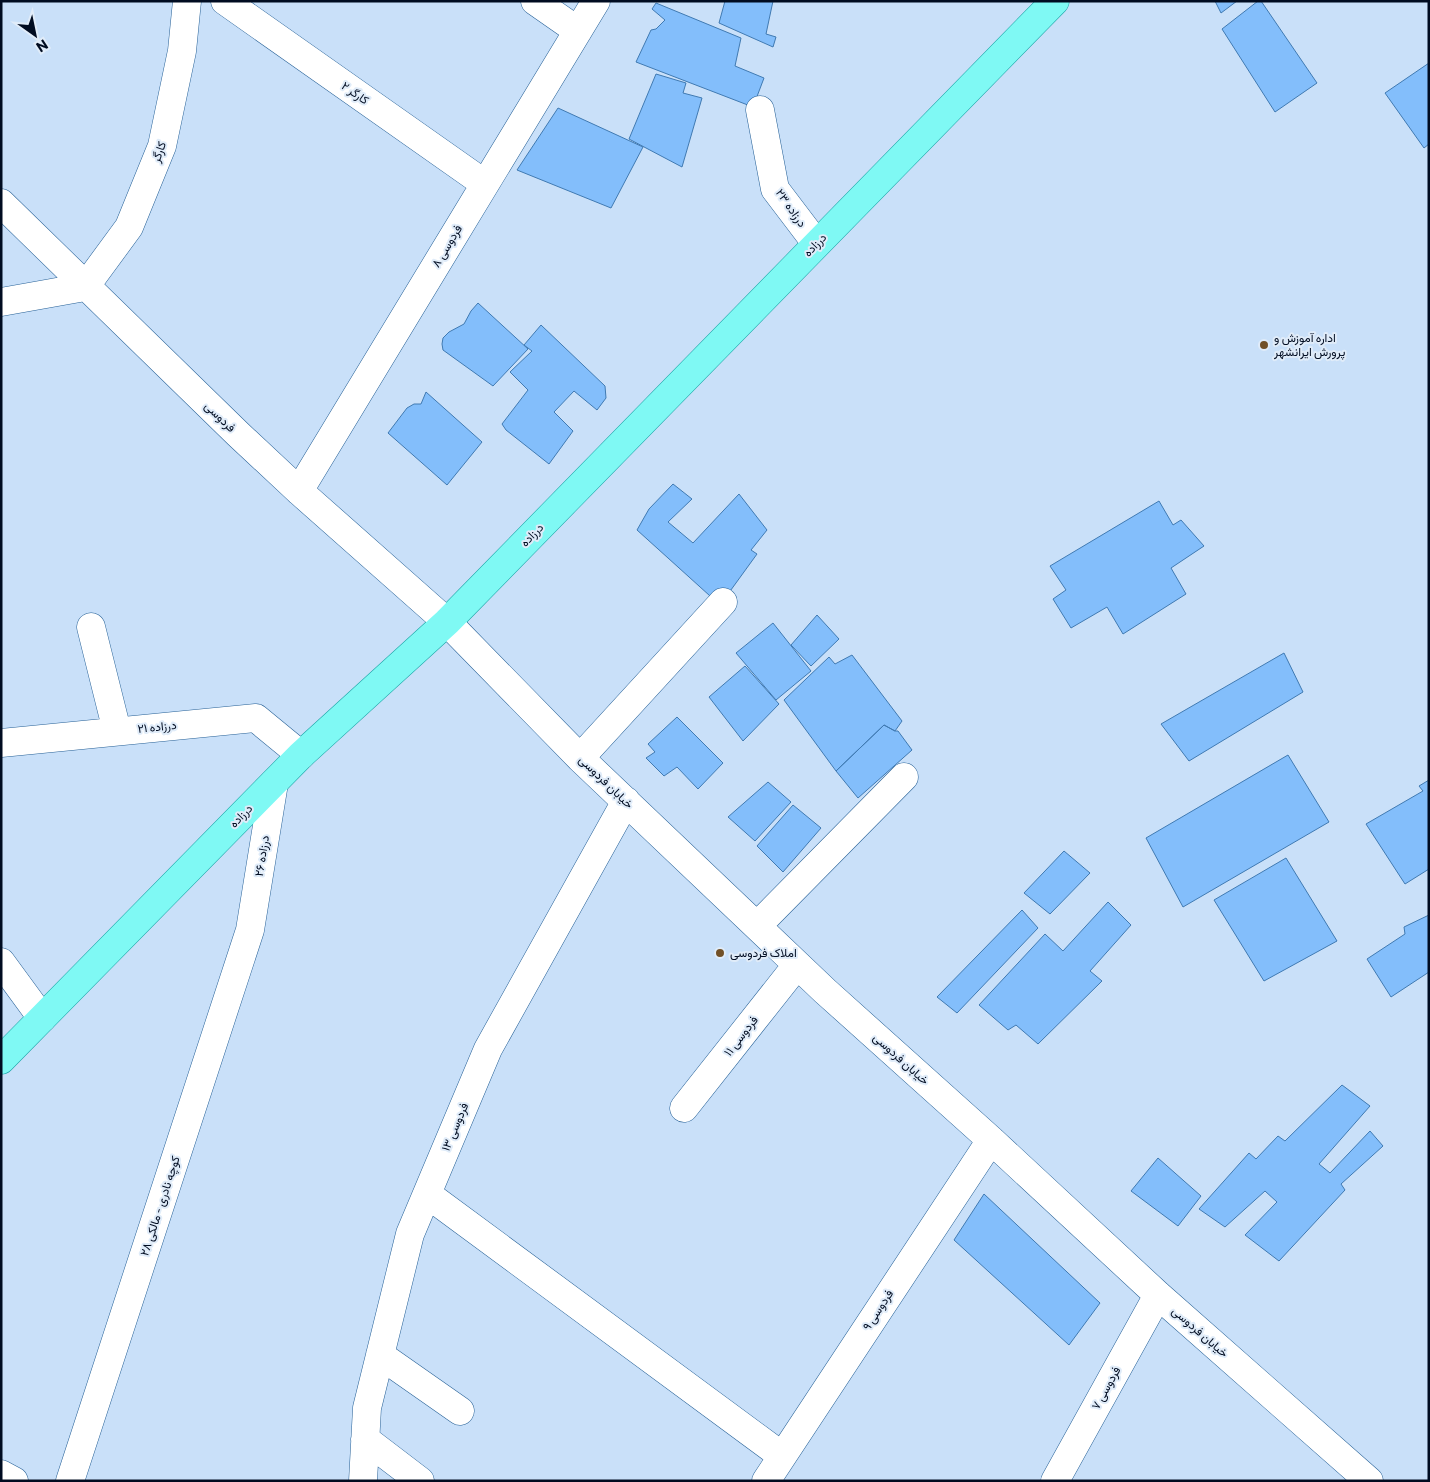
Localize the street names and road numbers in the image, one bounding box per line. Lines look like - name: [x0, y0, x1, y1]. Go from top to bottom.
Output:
- street label: کارگر ۲: [338, 78, 372, 108]
- street label: کارگر: [148, 139, 170, 166]
- street label: درزاده ۲۳: [772, 186, 810, 231]
- street label: فردوسی ۸: [428, 222, 466, 270]
- street label: درزاده: [800, 230, 830, 260]
- street label: فردوسی: [201, 398, 239, 436]
- street label: درزاده: [517, 520, 547, 550]
- street label: درزاده ۲۱: [137, 717, 178, 737]
- street label: خیابان فردوسی: [575, 752, 637, 812]
- street label: درزاده: [226, 801, 256, 831]
- street label: درزاده ۲۶: [251, 834, 273, 878]
- street label: فردوسی ۱۱: [720, 1013, 762, 1059]
- street label: خیابان فردوسی: [870, 1030, 932, 1088]
- street label: فردوسی ۱۳: [438, 1100, 472, 1154]
- street label: کوچه نادری - مالکی ۲۸: [136, 1154, 184, 1258]
- street label: فردوسی ۹: [859, 1287, 897, 1333]
- street label: خیابان فردوسی: [1168, 1303, 1232, 1361]
- street label: فردوسی ۷: [1088, 1364, 1124, 1412]

